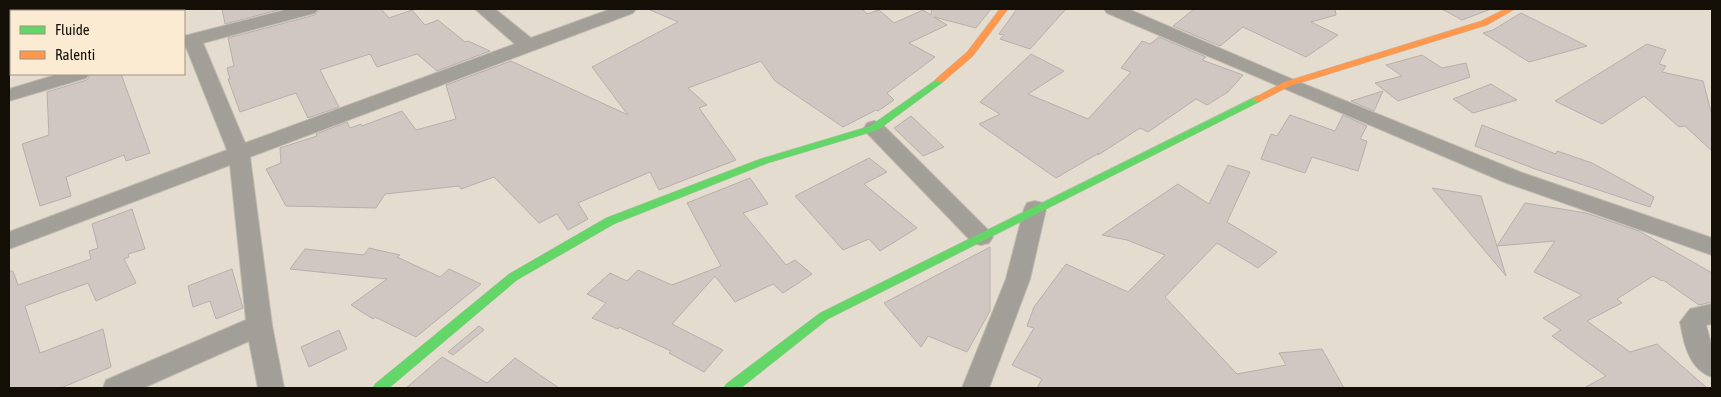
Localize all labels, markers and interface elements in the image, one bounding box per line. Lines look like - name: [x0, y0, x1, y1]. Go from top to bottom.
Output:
- legend: [10, 10, 185, 75]
- text: Fluide: [55, 21, 90, 38]
- text: Ralenti: [55, 46, 95, 63]

